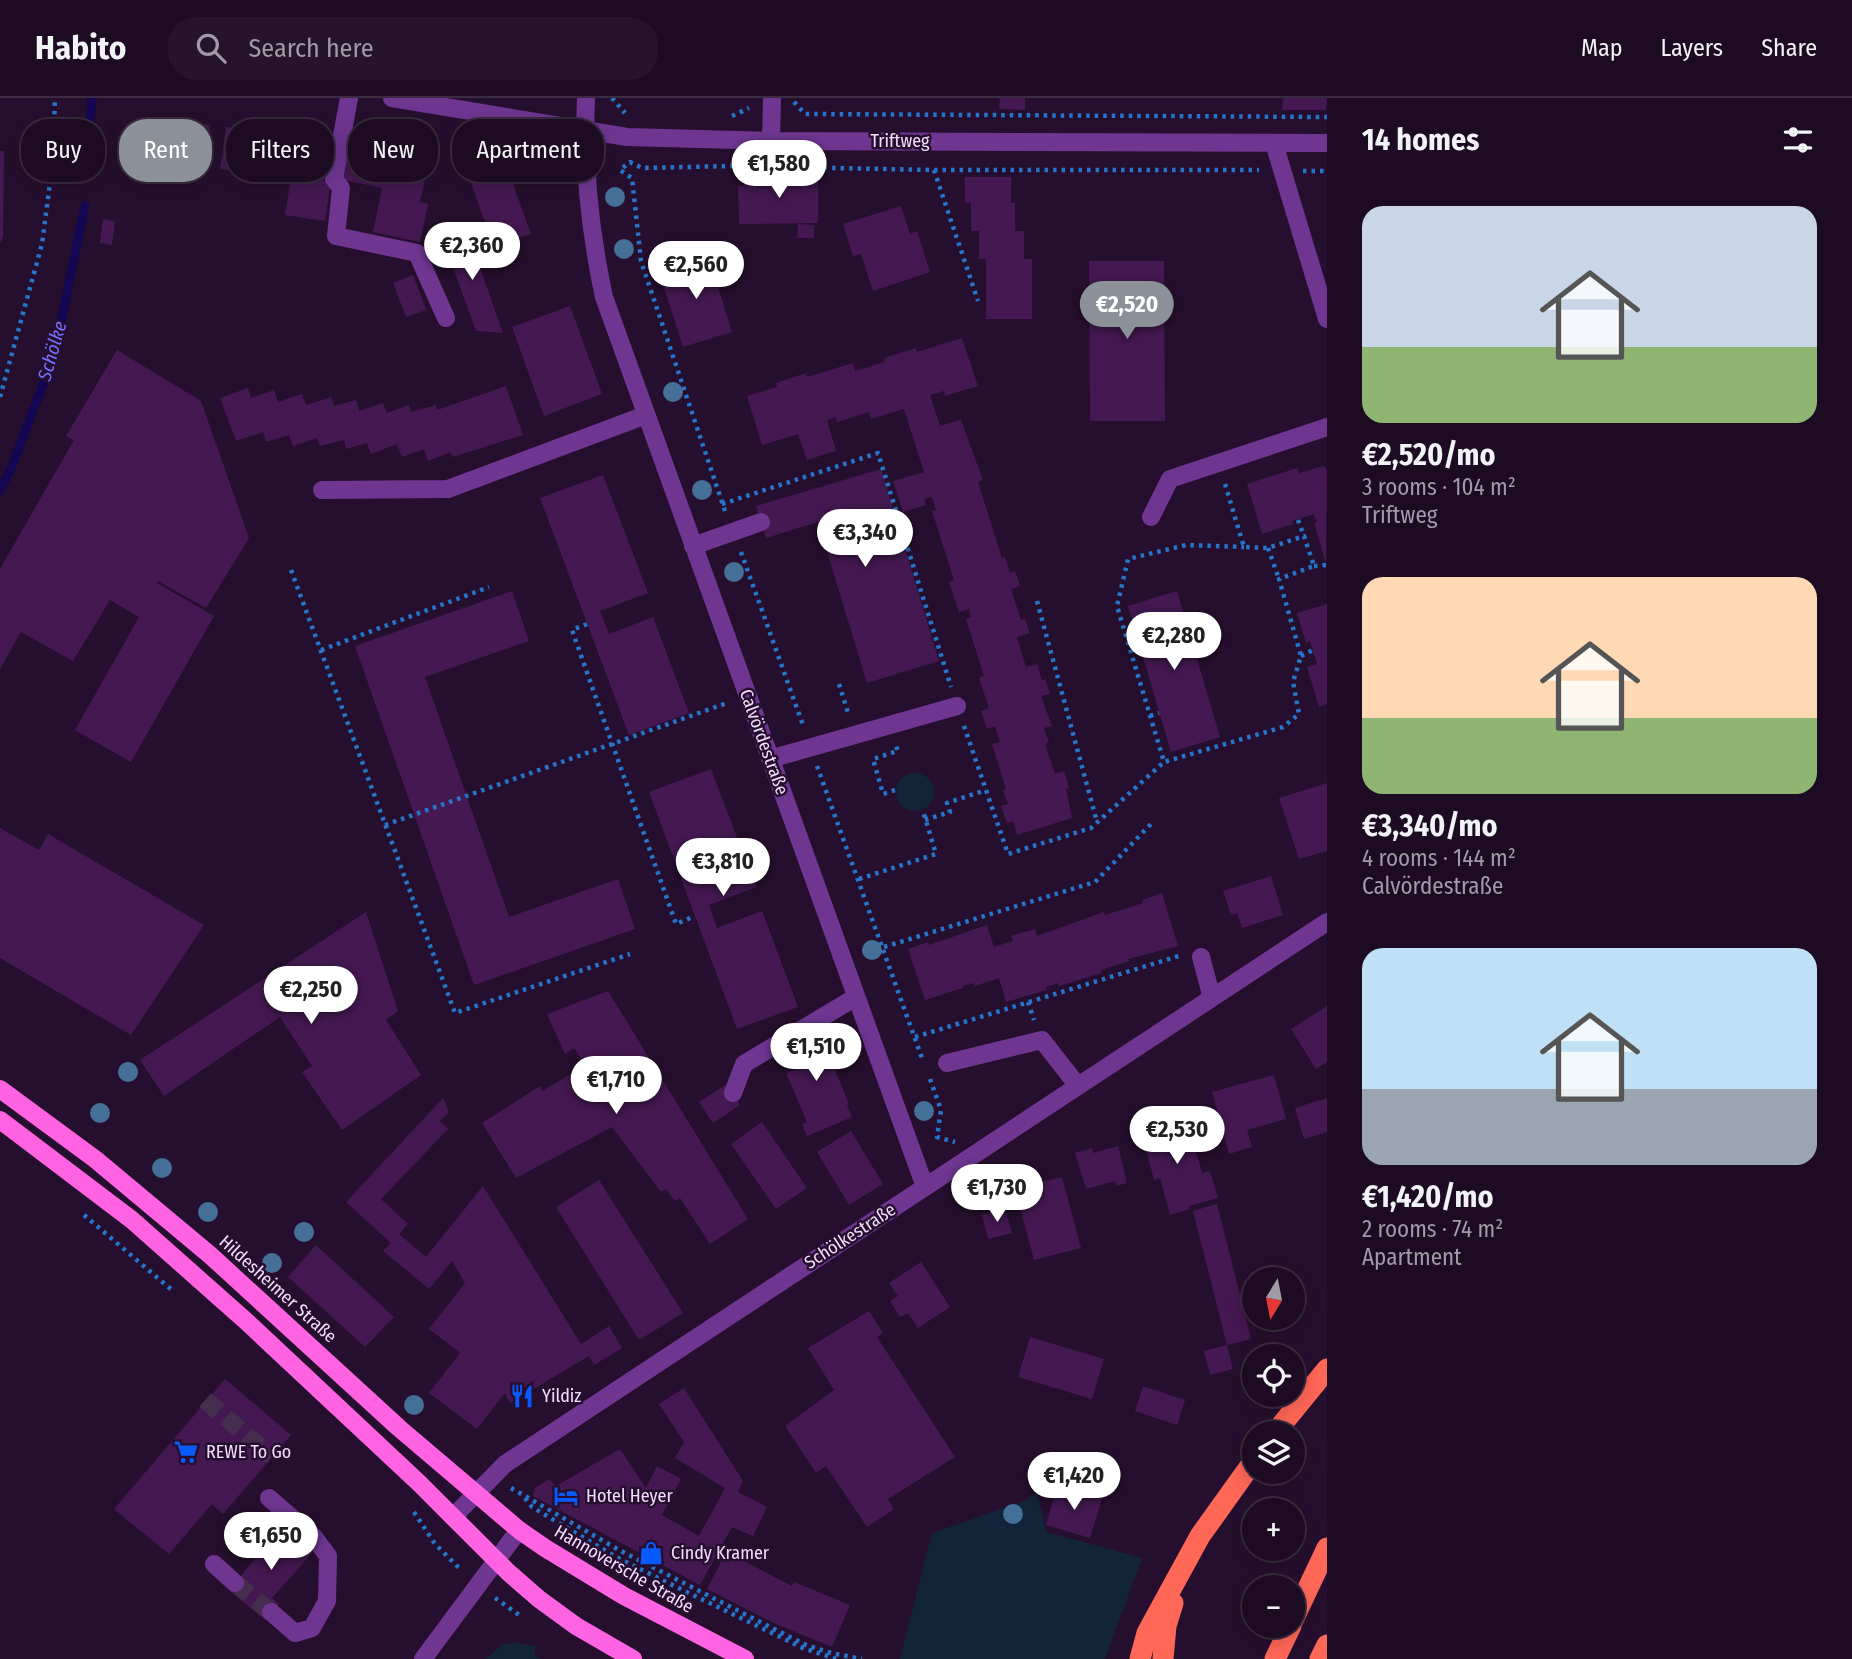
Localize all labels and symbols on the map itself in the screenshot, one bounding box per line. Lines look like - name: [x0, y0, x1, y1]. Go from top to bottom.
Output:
- street label: Triftweg: [870, 130, 930, 152]
- pin: €1,580: [722, 140, 836, 200]
- pin: €2,360: [415, 222, 529, 282]
- pin: €2,560: [639, 242, 753, 301]
- pin: €2,520: [1070, 282, 1184, 341]
- water label: Schölke: [32, 319, 71, 384]
- pin: €3,340: [808, 510, 922, 569]
- pin: €2,280: [1117, 612, 1231, 672]
- street label: Calvördestraße: [735, 686, 793, 798]
- pin: €3,810: [666, 838, 780, 898]
- pin: €2,250: [254, 967, 368, 1026]
- pin: €1,510: [759, 1024, 873, 1083]
- pin: €1,710: [559, 1056, 673, 1116]
- pin: €2,530: [1120, 1107, 1234, 1166]
- pin: €1,730: [940, 1164, 1054, 1224]
- street label: Schölkestraße: [800, 1198, 900, 1274]
- street label: Hildesheimer Straße: [215, 1231, 341, 1348]
- north arrow: [1242, 1267, 1306, 1330]
- restaurant icon: Yildiz: [508, 1382, 536, 1410]
- place label: Yildiz: [542, 1385, 581, 1407]
- supermarket icon: REWE To Go: [172, 1438, 200, 1466]
- place label: REWE To Go: [206, 1441, 291, 1463]
- pin: €1,420: [1017, 1452, 1131, 1512]
- hotel icon: Hotel Heyer: [552, 1482, 580, 1510]
- place label: Hotel Heyer: [586, 1485, 673, 1507]
- pin: €1,650: [214, 1512, 328, 1572]
- street label: Hannoversche Straße: [551, 1520, 697, 1618]
- shop icon: Cindy Kramer: [637, 1539, 665, 1567]
- place label: Cindy Kramer: [671, 1542, 770, 1564]

